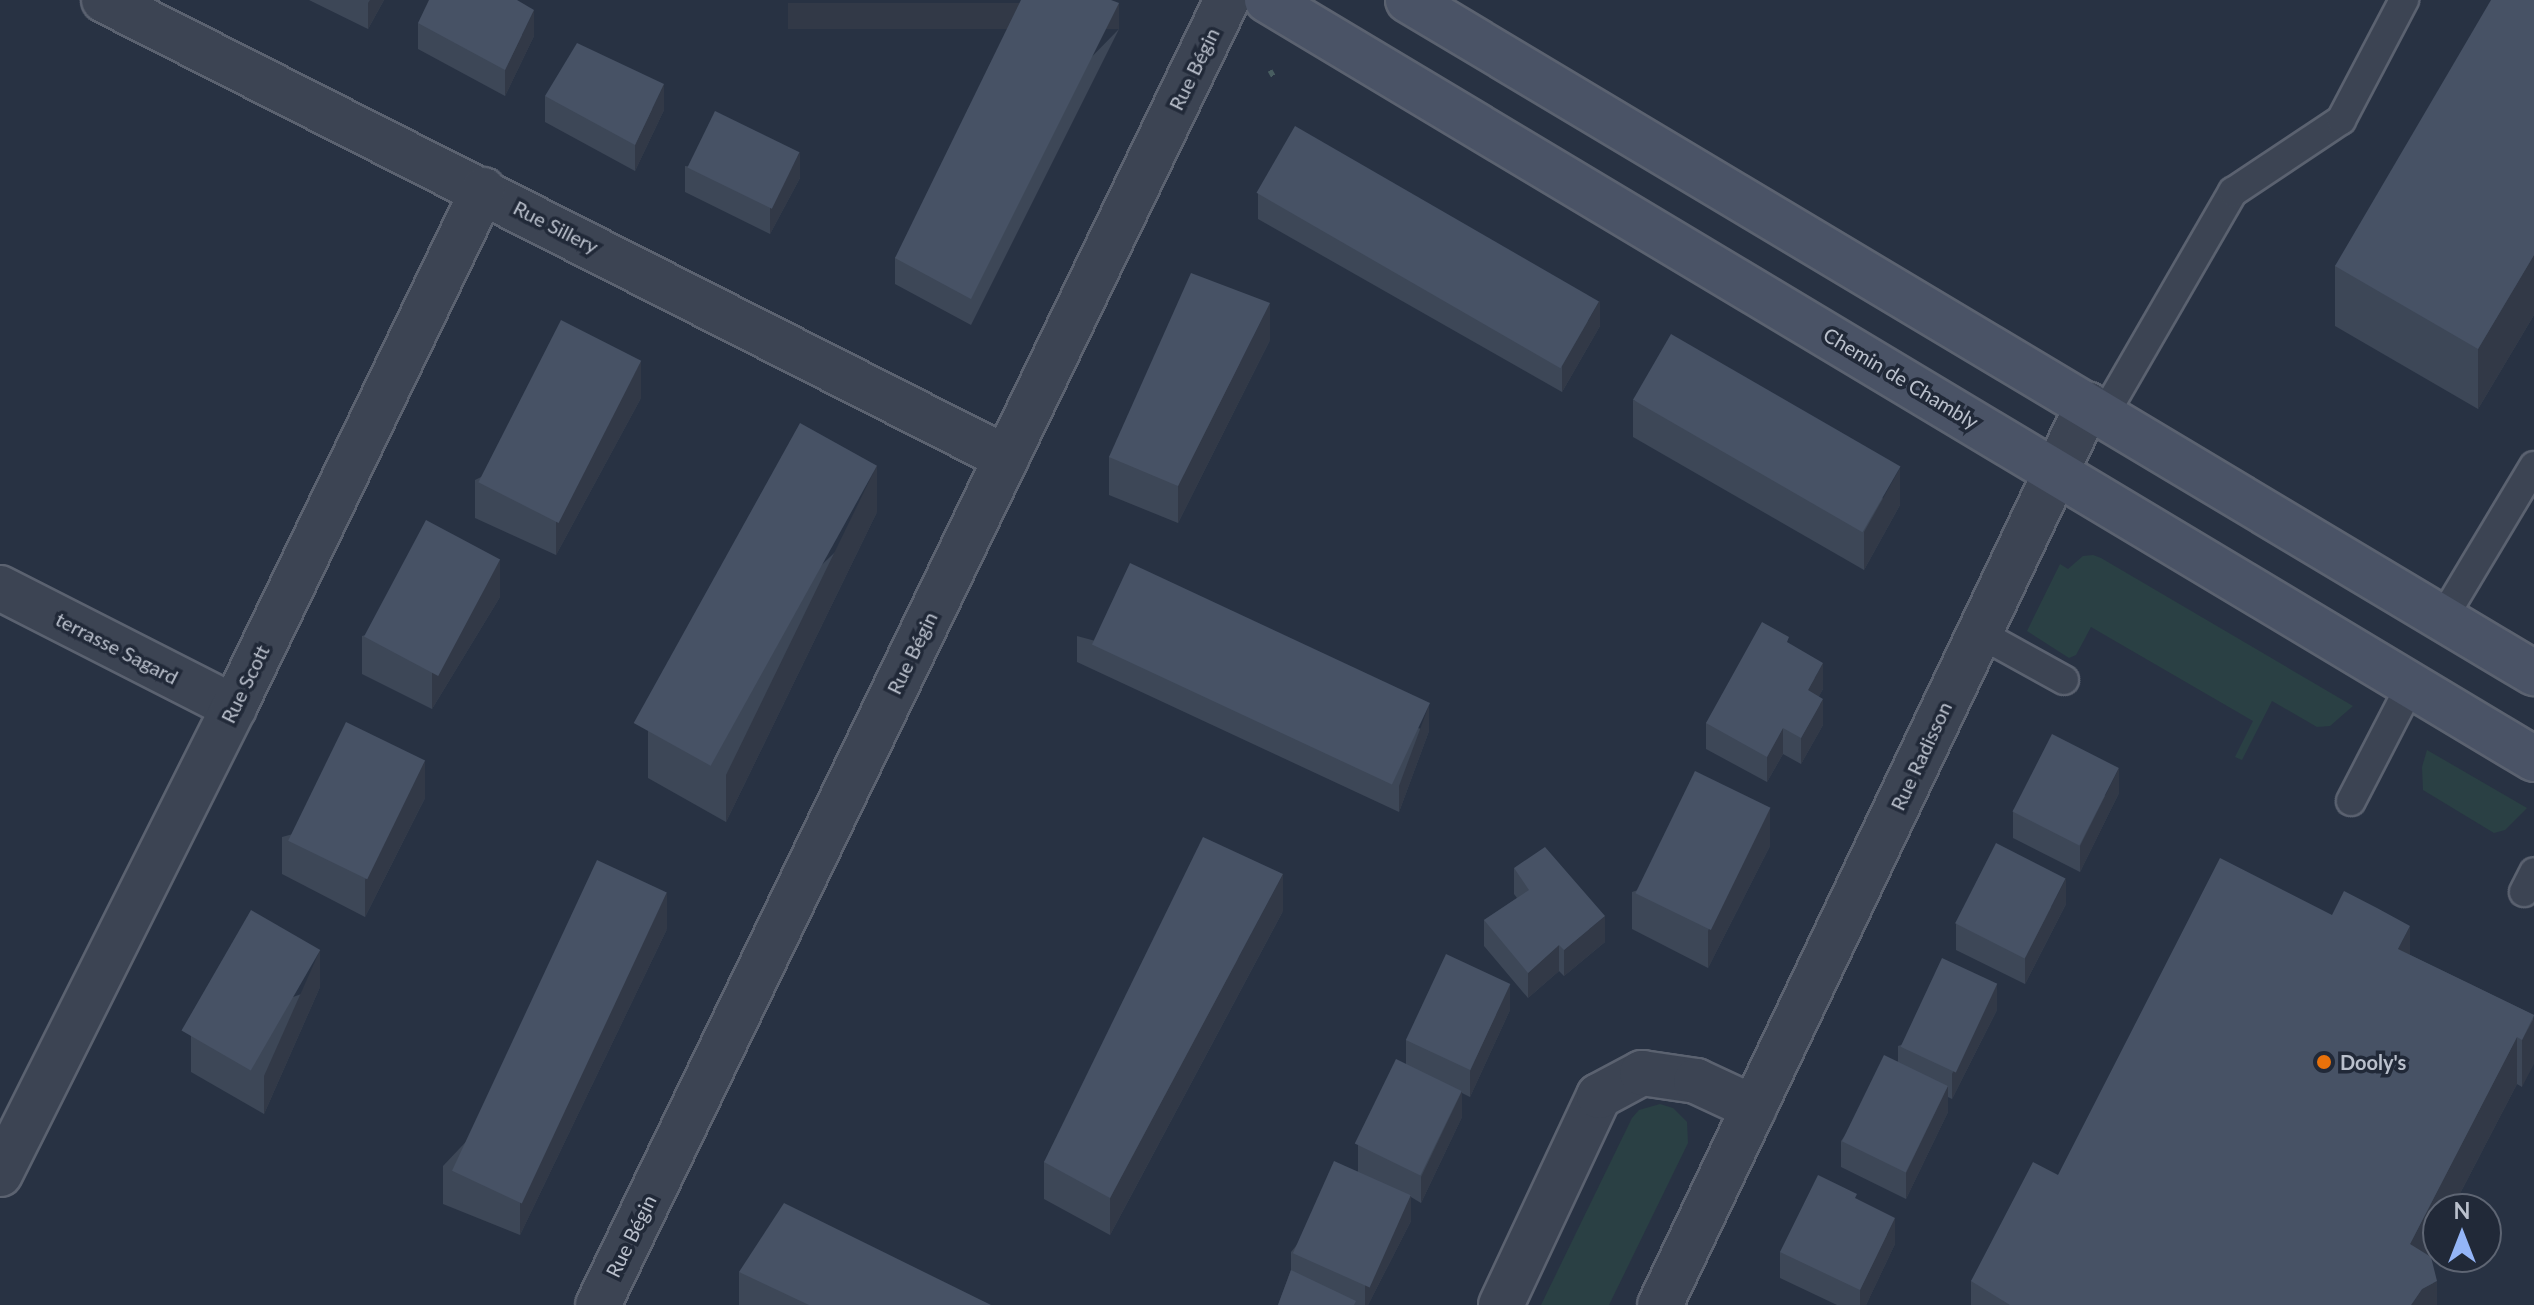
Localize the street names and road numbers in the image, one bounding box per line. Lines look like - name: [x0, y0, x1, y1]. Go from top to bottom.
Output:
- street label: Rue Bégin: [1164, 24, 1224, 114]
- street label: Rue Sillery: [510, 195, 602, 259]
- street label: Chemin de Chambly: [1819, 322, 1983, 434]
- street label: terrasse Sagard: [52, 607, 182, 689]
- street label: Rue Bégin: [882, 608, 942, 698]
- street label: Rue Scott: [216, 641, 274, 727]
- street label: Rue Radisson: [1885, 698, 1957, 814]
- street label: Rue Bégin: [601, 1191, 661, 1281]

